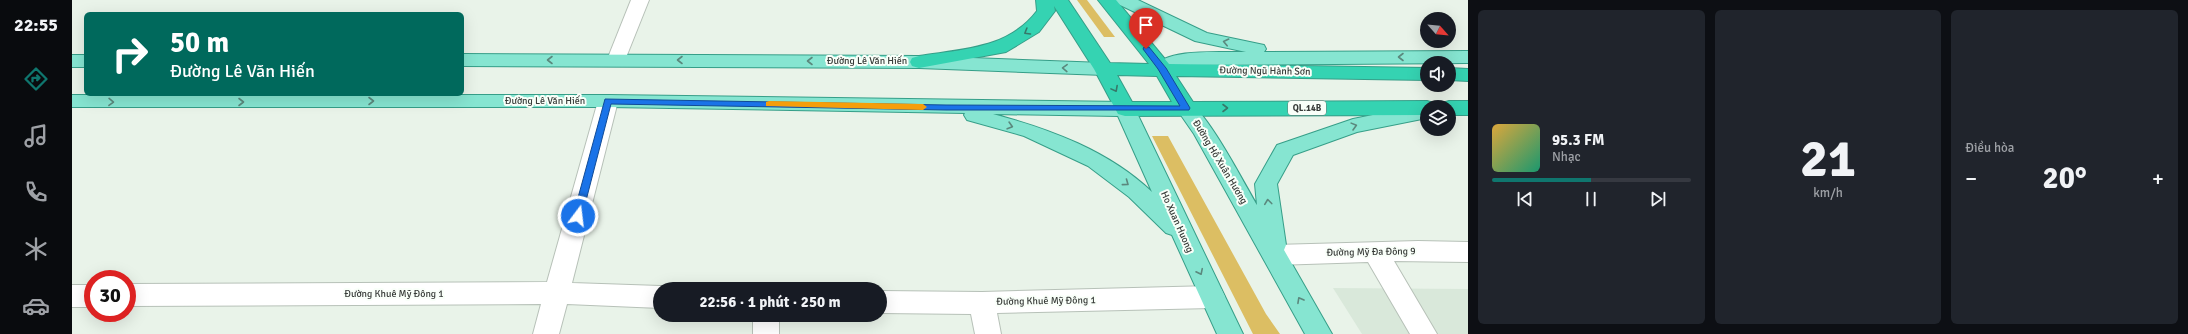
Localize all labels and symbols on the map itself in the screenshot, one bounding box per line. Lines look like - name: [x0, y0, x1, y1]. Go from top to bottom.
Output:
- pin: [1129, 8, 1163, 49]
- north arrow: [1420, 12, 1456, 48]
- one-way arrow: [1024, 27, 1031, 34]
- one-way arrow: [1222, 39, 1229, 47]
- one-way arrow: [1398, 53, 1404, 61]
- street label: Đường Lê Văn Hiến: [827, 55, 907, 67]
- one-way arrow: [547, 56, 553, 64]
- one-way arrow: [677, 56, 683, 64]
- one-way arrow: [807, 57, 813, 65]
- one-way arrow: [1062, 63, 1068, 72]
- street label: Đường Ngũ Hành Sơn: [1219, 64, 1311, 78]
- one-way arrow: [1110, 85, 1117, 92]
- street label: Đường Lê Văn Hiến: [505, 95, 585, 107]
- one-way arrow: [368, 97, 374, 105]
- one-way arrow: [108, 98, 114, 106]
- one-way arrow: [238, 98, 244, 106]
- road number: QL.14B: [1288, 101, 1326, 115]
- one-way arrow: [1222, 104, 1228, 112]
- street label: Đường Hồ Xuân Hương: [1190, 118, 1250, 206]
- one-way arrow: [1006, 121, 1013, 130]
- one-way arrow: [1350, 122, 1357, 131]
- one-way arrow: [1122, 178, 1129, 186]
- street label: Ho Xuan Huong: [1158, 189, 1196, 255]
- position arrow: [557, 195, 599, 237]
- one-way arrow: [1264, 199, 1273, 205]
- street label: Đường Mỹ Đa Đông 9: [1326, 245, 1416, 259]
- one-way arrow: [1195, 268, 1203, 275]
- speed limit sign: 30: [84, 270, 136, 322]
- street label: Đường Khuê Mỹ Đông 1: [344, 288, 444, 300]
- street label: Đường Khuê Mỹ Đông 1: [996, 294, 1096, 308]
- one-way arrow: [1297, 297, 1305, 304]

